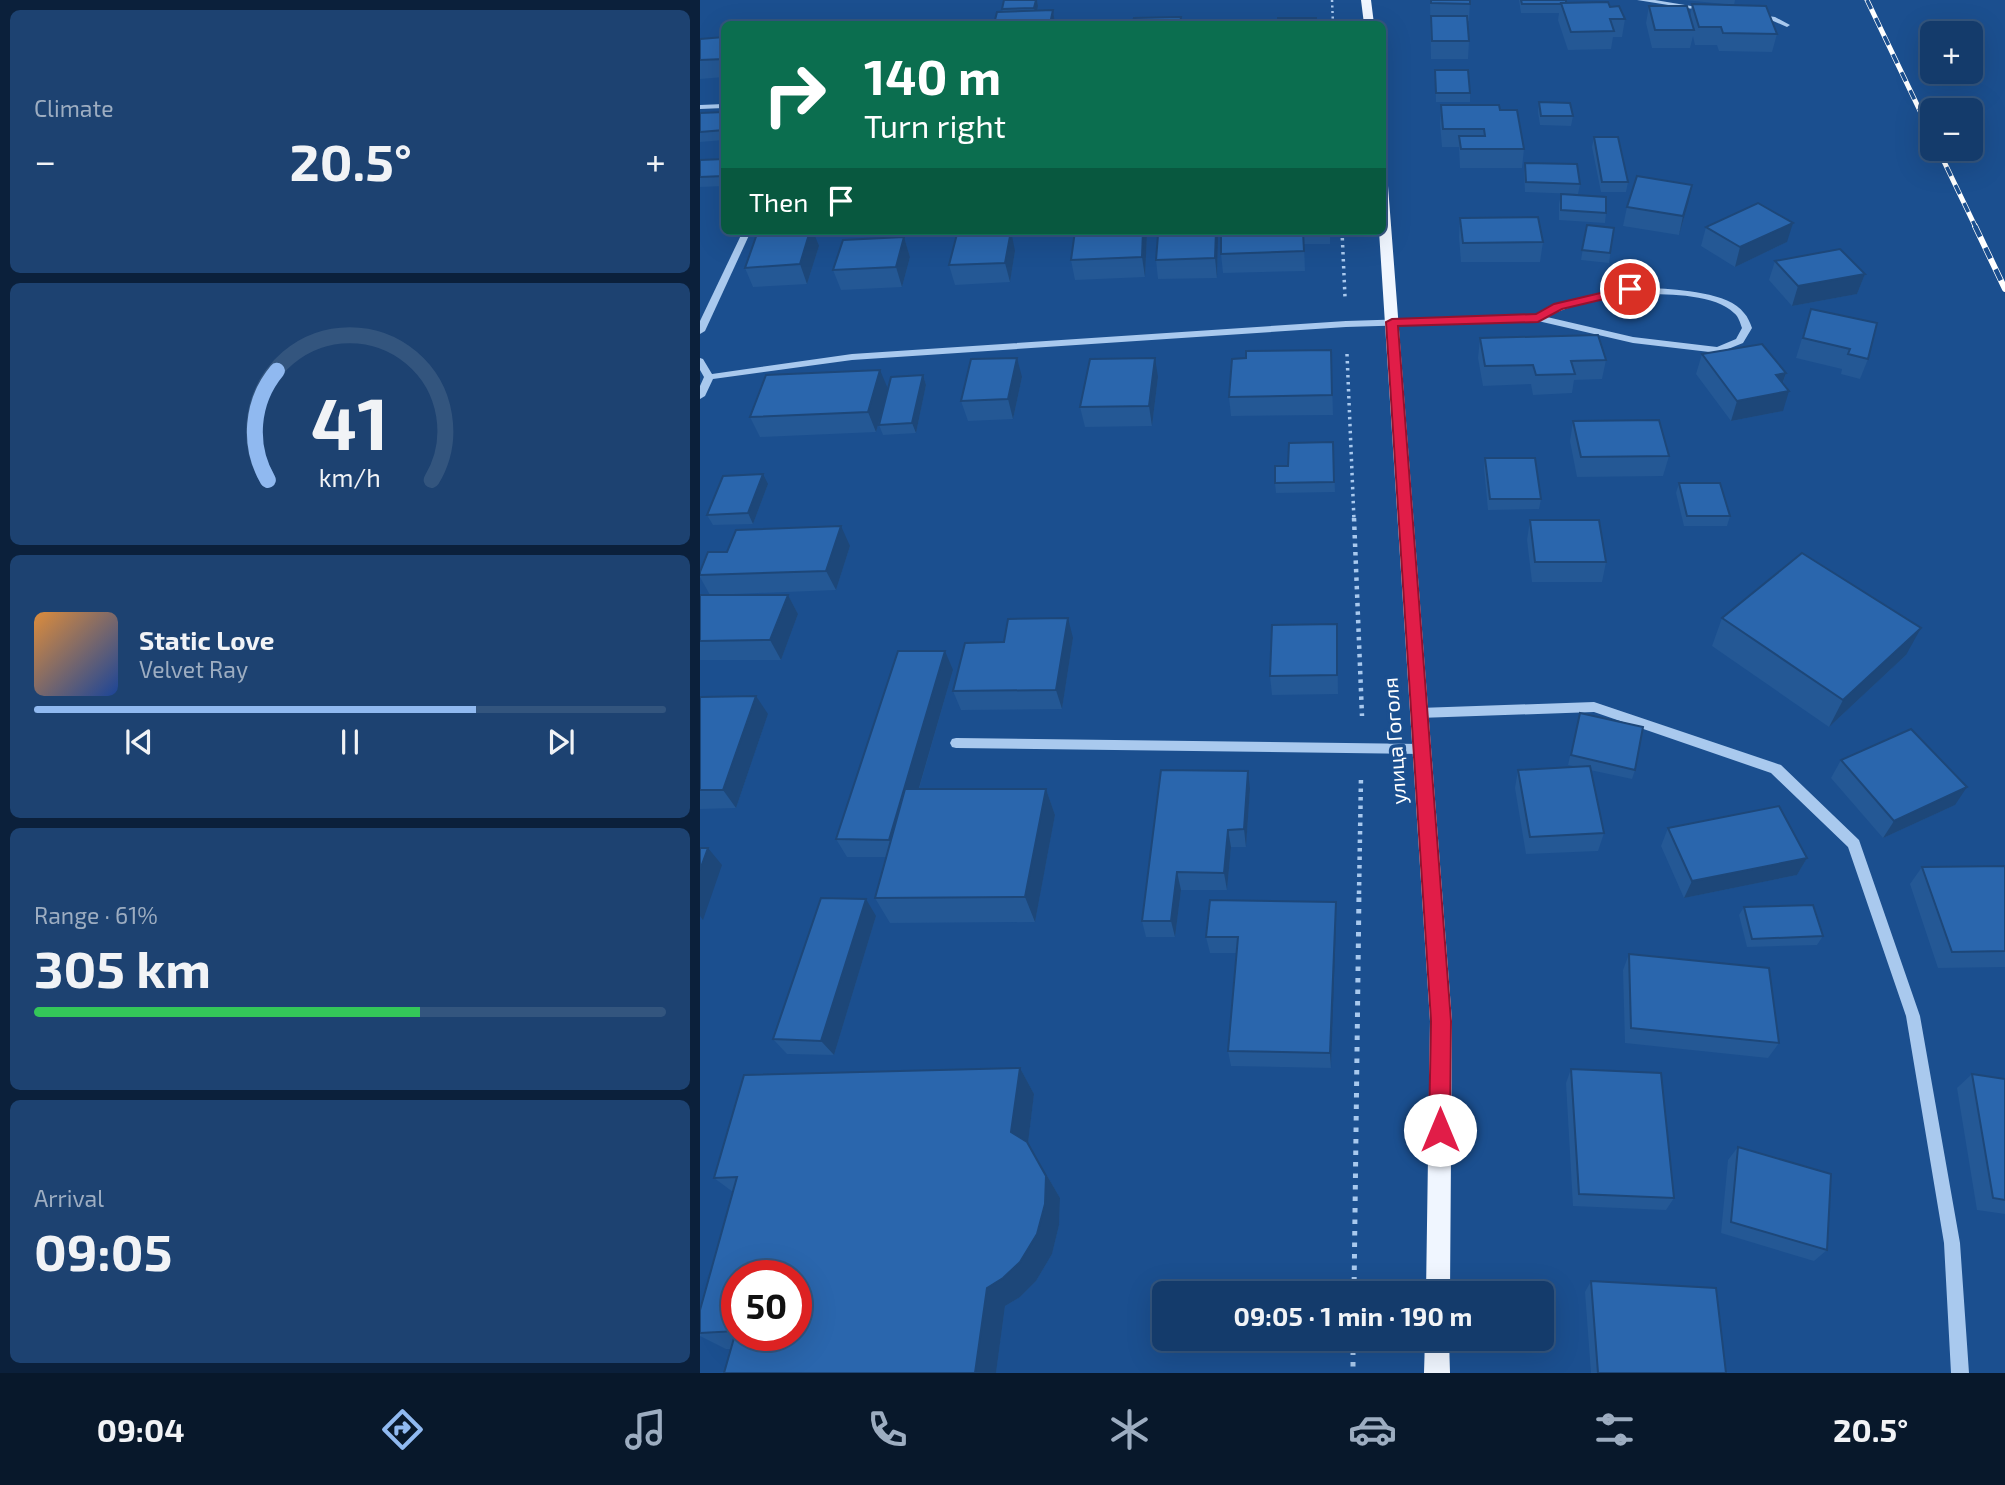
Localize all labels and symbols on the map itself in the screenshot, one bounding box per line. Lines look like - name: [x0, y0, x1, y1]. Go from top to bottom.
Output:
- pin: [1600, 259, 1660, 319]
- street label: улица Гоголя: [1377, 677, 1411, 806]
- position arrow: [1403, 1093, 1477, 1167]
- speed limit sign: 50: [721, 1260, 812, 1351]

